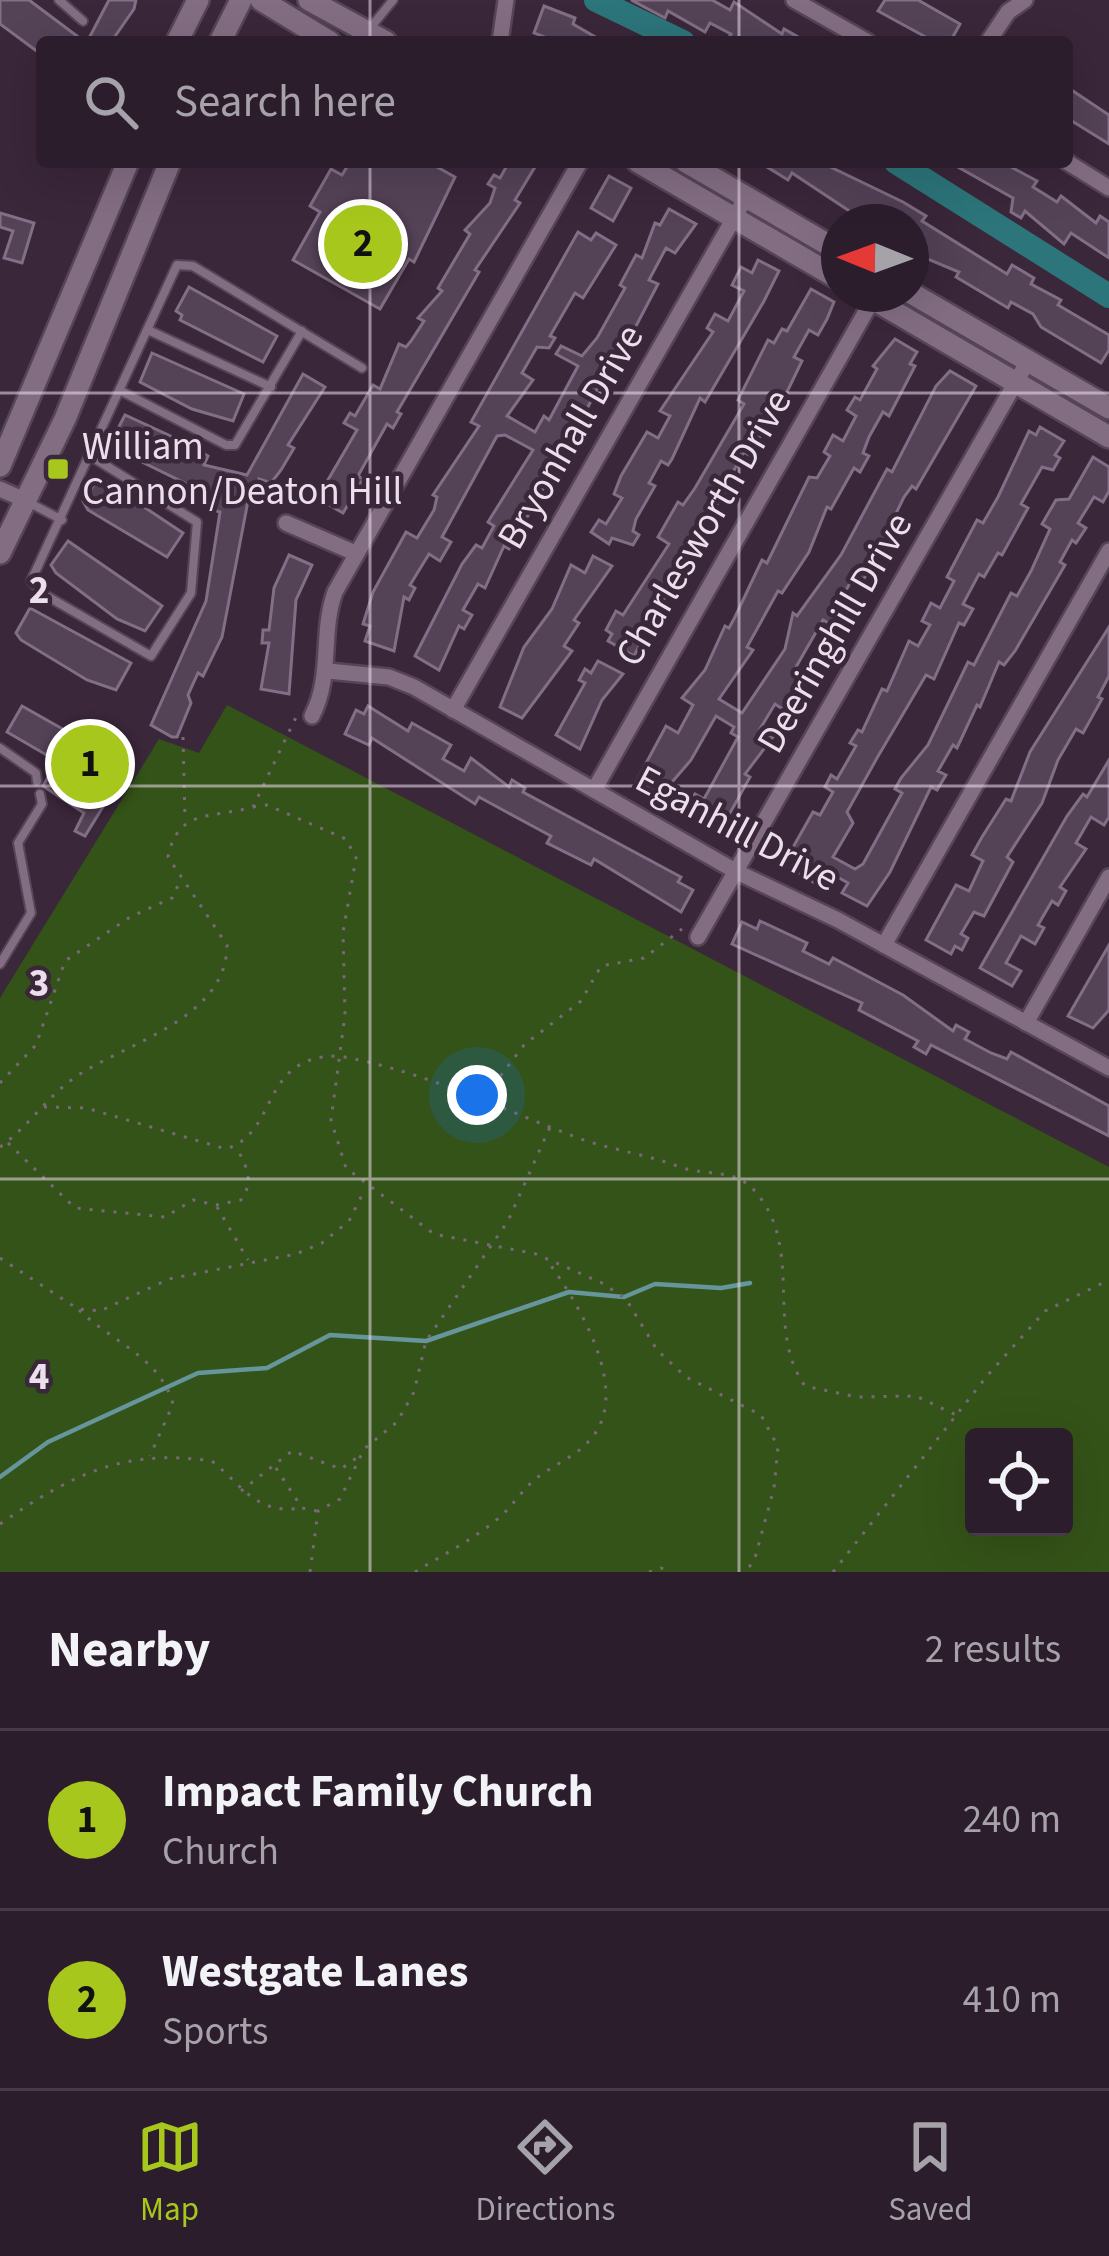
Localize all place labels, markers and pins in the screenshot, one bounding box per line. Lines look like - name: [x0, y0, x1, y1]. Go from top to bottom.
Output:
- pin: 2: [324, 199, 402, 289]
- place label: William Cannon/Deaton Hill: [82, 419, 402, 520]
- marker: William Cannon/Deaton Hill: [45, 456, 71, 482]
- pin: 1: [51, 719, 129, 809]

